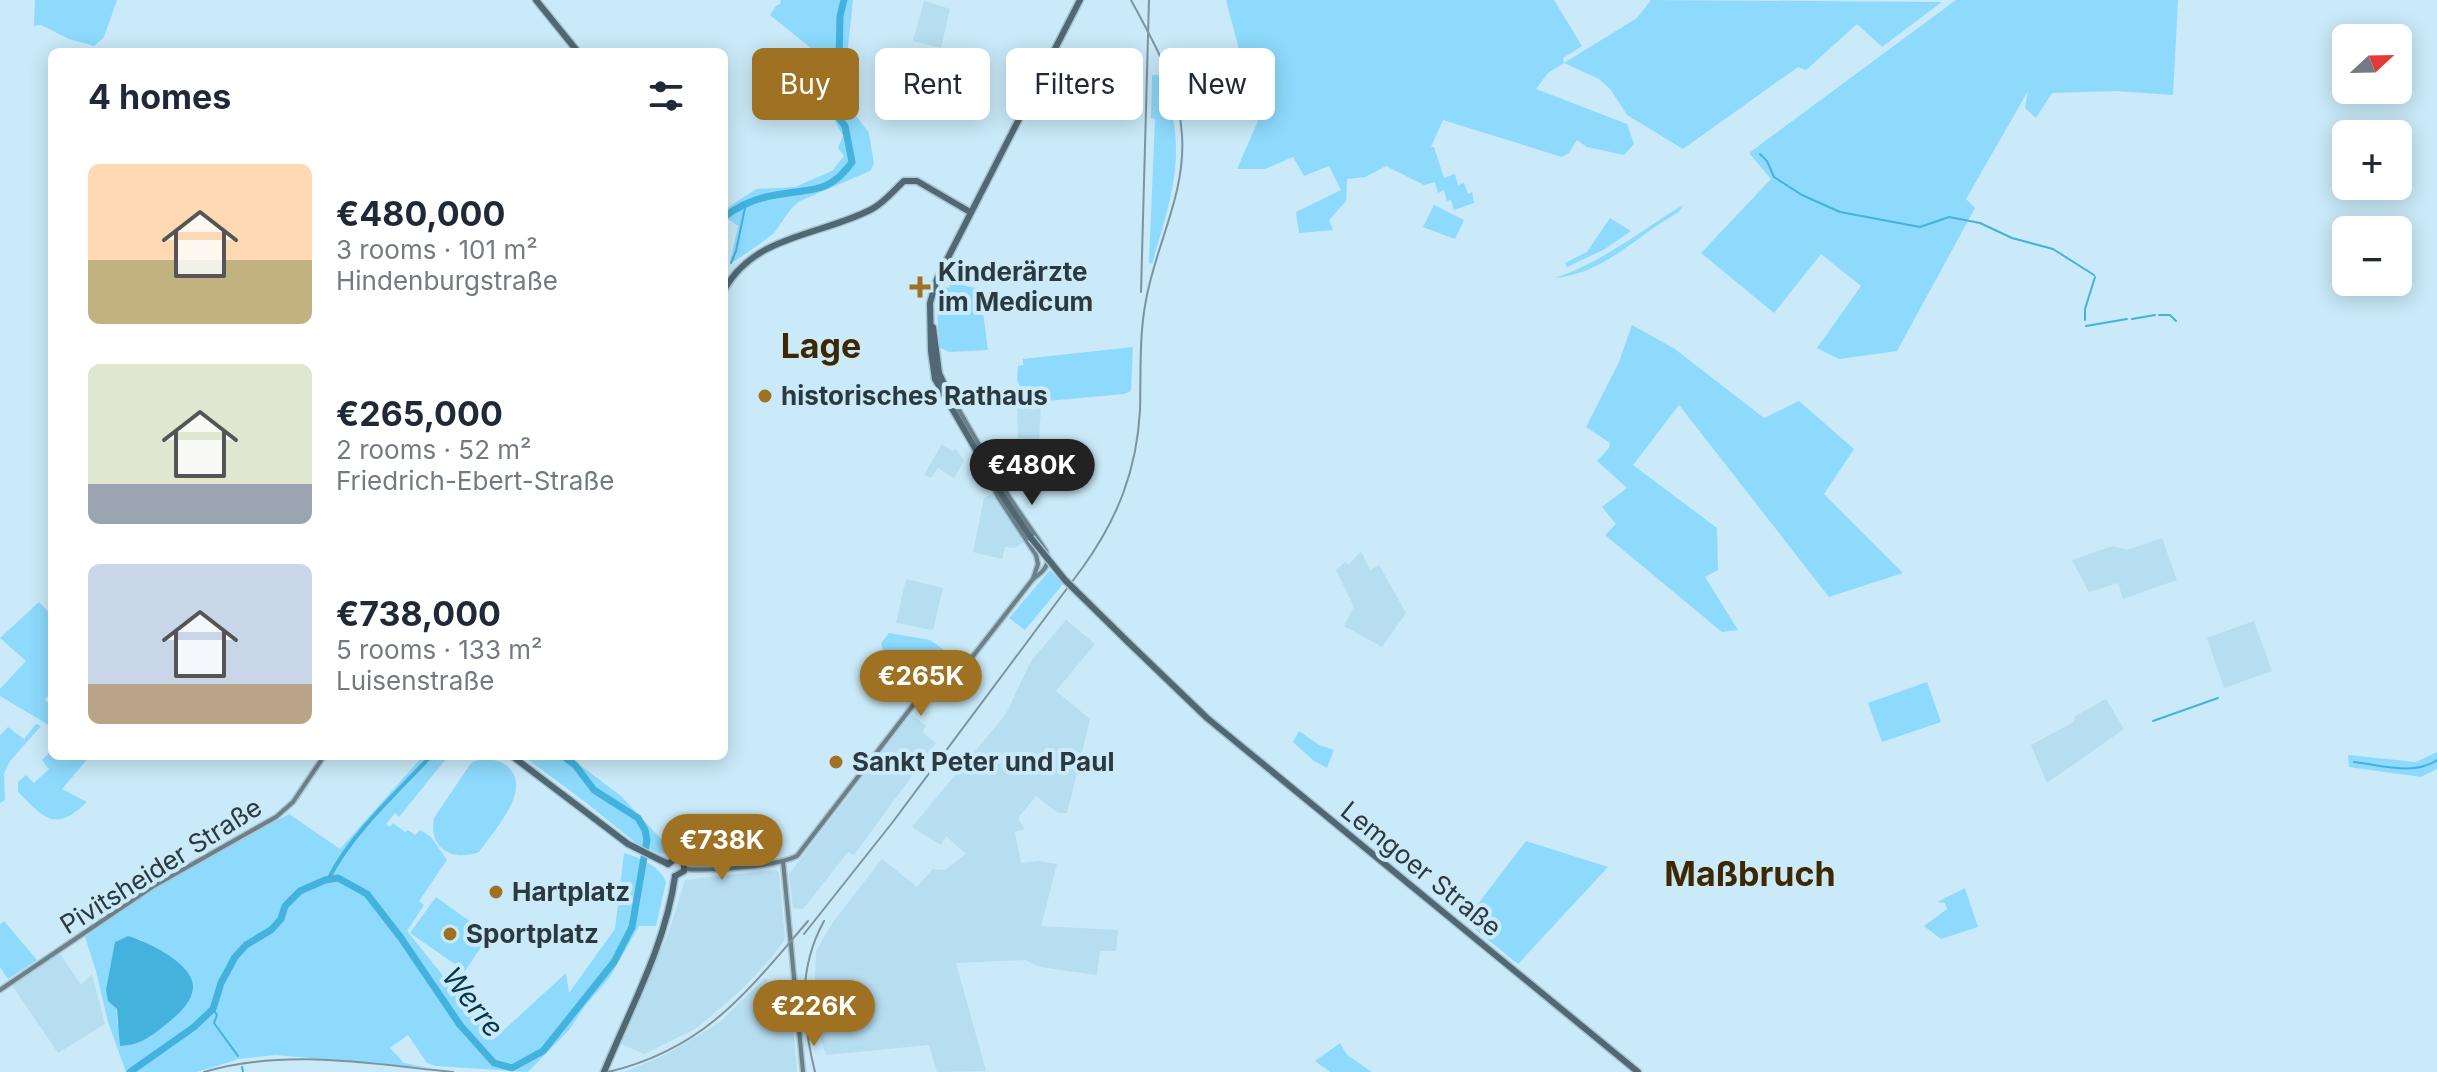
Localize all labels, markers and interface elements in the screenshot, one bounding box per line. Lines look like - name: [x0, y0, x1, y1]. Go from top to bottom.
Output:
- north arrow: [2332, 24, 2412, 104]
- map controls: [2332, 24, 2412, 296]
- chip: Buy: [752, 48, 859, 120]
- chip: Rent: [875, 48, 990, 120]
- chip: Filters: [1006, 48, 1143, 120]
- chip: New: [1159, 48, 1275, 120]
- icon: filters: [644, 74, 688, 118]
- text: 4 homes: [88, 76, 231, 117]
- button: +: [2332, 120, 2412, 200]
- text: €480,000: [336, 193, 505, 234]
- icon: home: [152, 196, 248, 292]
- button: −: [2332, 216, 2412, 296]
- text: 3 rooms · 101 m²: [336, 234, 538, 265]
- place label: Kinderärzte im Medicum: [938, 256, 1093, 317]
- text: Hindenburgstraße: [336, 265, 558, 296]
- marker: Kinderärzte im Medicum: [909, 276, 931, 298]
- district label: Lage: [781, 325, 861, 366]
- place label: historisches Rathaus: [781, 380, 1048, 411]
- marker: historisches Rathaus: [756, 387, 774, 405]
- text: €265,000: [336, 393, 503, 434]
- icon: home: [152, 396, 248, 492]
- text: 2 rooms · 52 m²: [336, 434, 532, 465]
- pin: €480K: [976, 439, 1088, 507]
- text: €480K: [988, 449, 1076, 480]
- text: Friedrich-Ebert-Straße: [336, 465, 614, 496]
- text: €738,000: [336, 593, 501, 634]
- icon: home: [152, 596, 248, 692]
- text: 5 rooms · 133 m²: [336, 634, 543, 665]
- pin: €265K: [865, 650, 977, 718]
- text: €265K: [878, 660, 964, 691]
- text: Luisenstraße: [336, 665, 494, 696]
- place label: Sankt Peter und Paul: [852, 746, 1114, 777]
- marker: Sankt Peter und Paul: [827, 753, 845, 771]
- street label: Pivitsheider Straße: [54, 791, 267, 940]
- street label: Lemgoer Straße: [1335, 795, 1508, 943]
- pin: €738K: [666, 814, 778, 882]
- text: €738K: [680, 824, 764, 855]
- district label: Maßbruch: [1664, 853, 1836, 894]
- place label: Hartplatz: [512, 876, 630, 907]
- marker: Hartplatz: [487, 883, 505, 901]
- place label: Sportplatz: [466, 918, 599, 949]
- marker: Sportplatz: [441, 925, 459, 943]
- water label: Werre: [435, 960, 511, 1044]
- pin: €226K: [758, 980, 870, 1048]
- text: €226K: [771, 990, 857, 1021]

